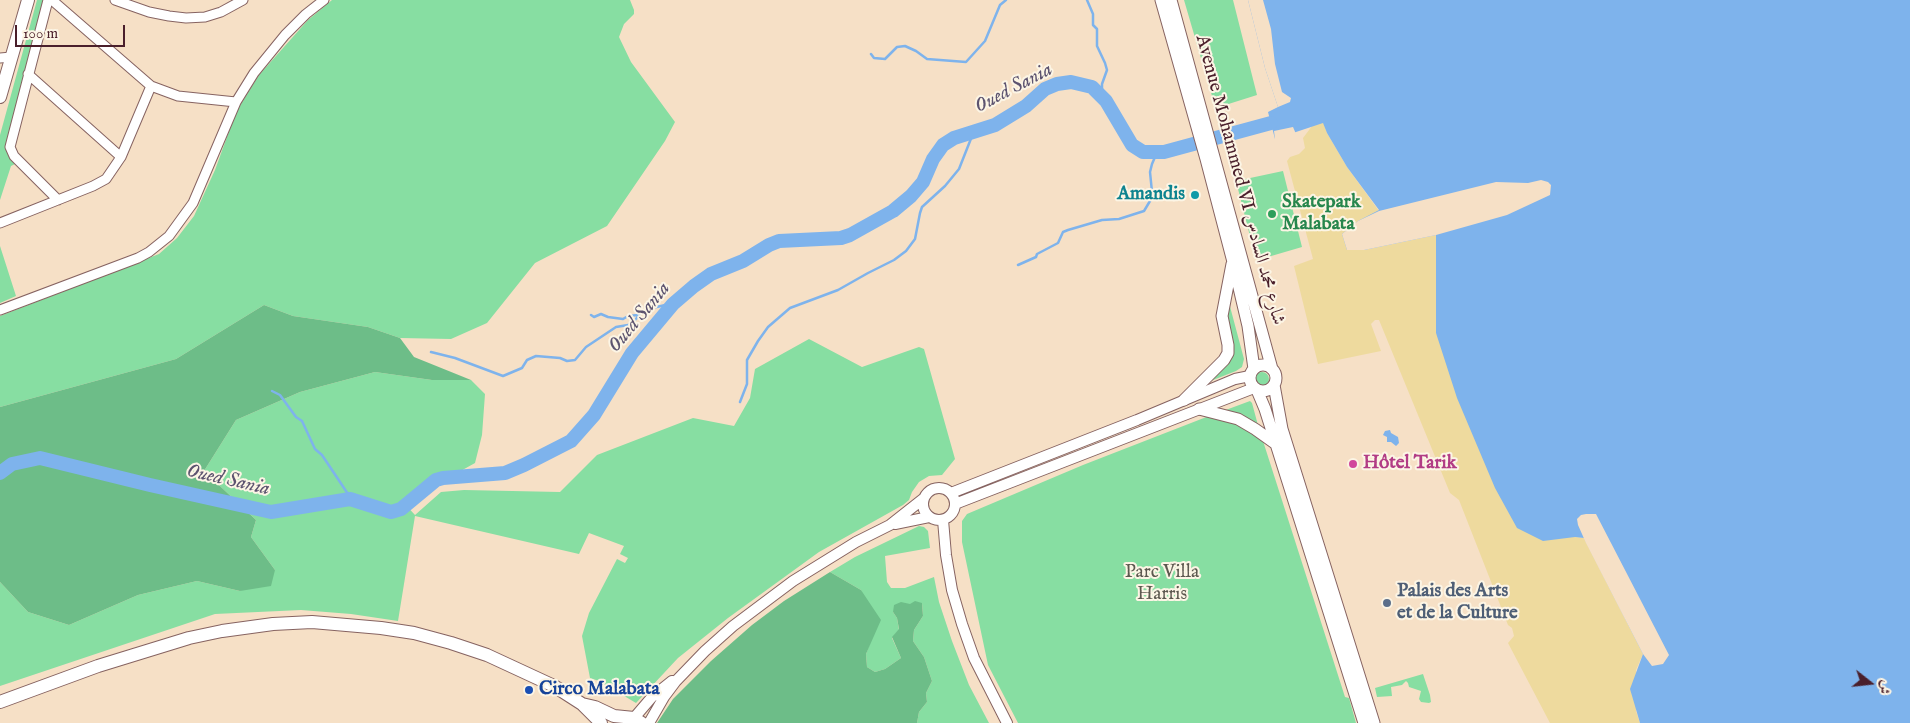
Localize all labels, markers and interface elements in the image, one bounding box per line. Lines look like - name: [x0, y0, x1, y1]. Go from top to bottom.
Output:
- scale bar: [18, 15, 128, 47]
- text: 100 m: [23, 24, 58, 43]
- street label: Avenue Mohammed VI شارع محمد السادس: [1189, 32, 1289, 328]
- water label: Oued Sania: [971, 59, 1057, 119]
- place label: Amandis: [1117, 184, 1185, 206]
- marker: Amandis: [1189, 189, 1201, 201]
- place label: Skatepark Malabata: [1282, 192, 1361, 236]
- marker: Skatepark Malabata: [1266, 208, 1278, 220]
- water label: Oued Sania: [604, 278, 676, 358]
- place label: Hôtel Tarik: [1363, 453, 1457, 475]
- marker: Hôtel Tarik: [1347, 458, 1359, 470]
- water label: Oued Sania: [184, 460, 272, 502]
- park label: Parc Villa Harris: [1125, 562, 1199, 606]
- place label: Palais des Arts et de la Culture: [1397, 581, 1518, 625]
- marker: Palais des Arts et de la Culture: [1381, 597, 1393, 609]
- north arrow: [1845, 658, 1895, 708]
- text: ش: [1874, 678, 1895, 696]
- place label: Circo Malabata: [539, 679, 660, 701]
- marker: Circo Malabata: [523, 684, 535, 696]

